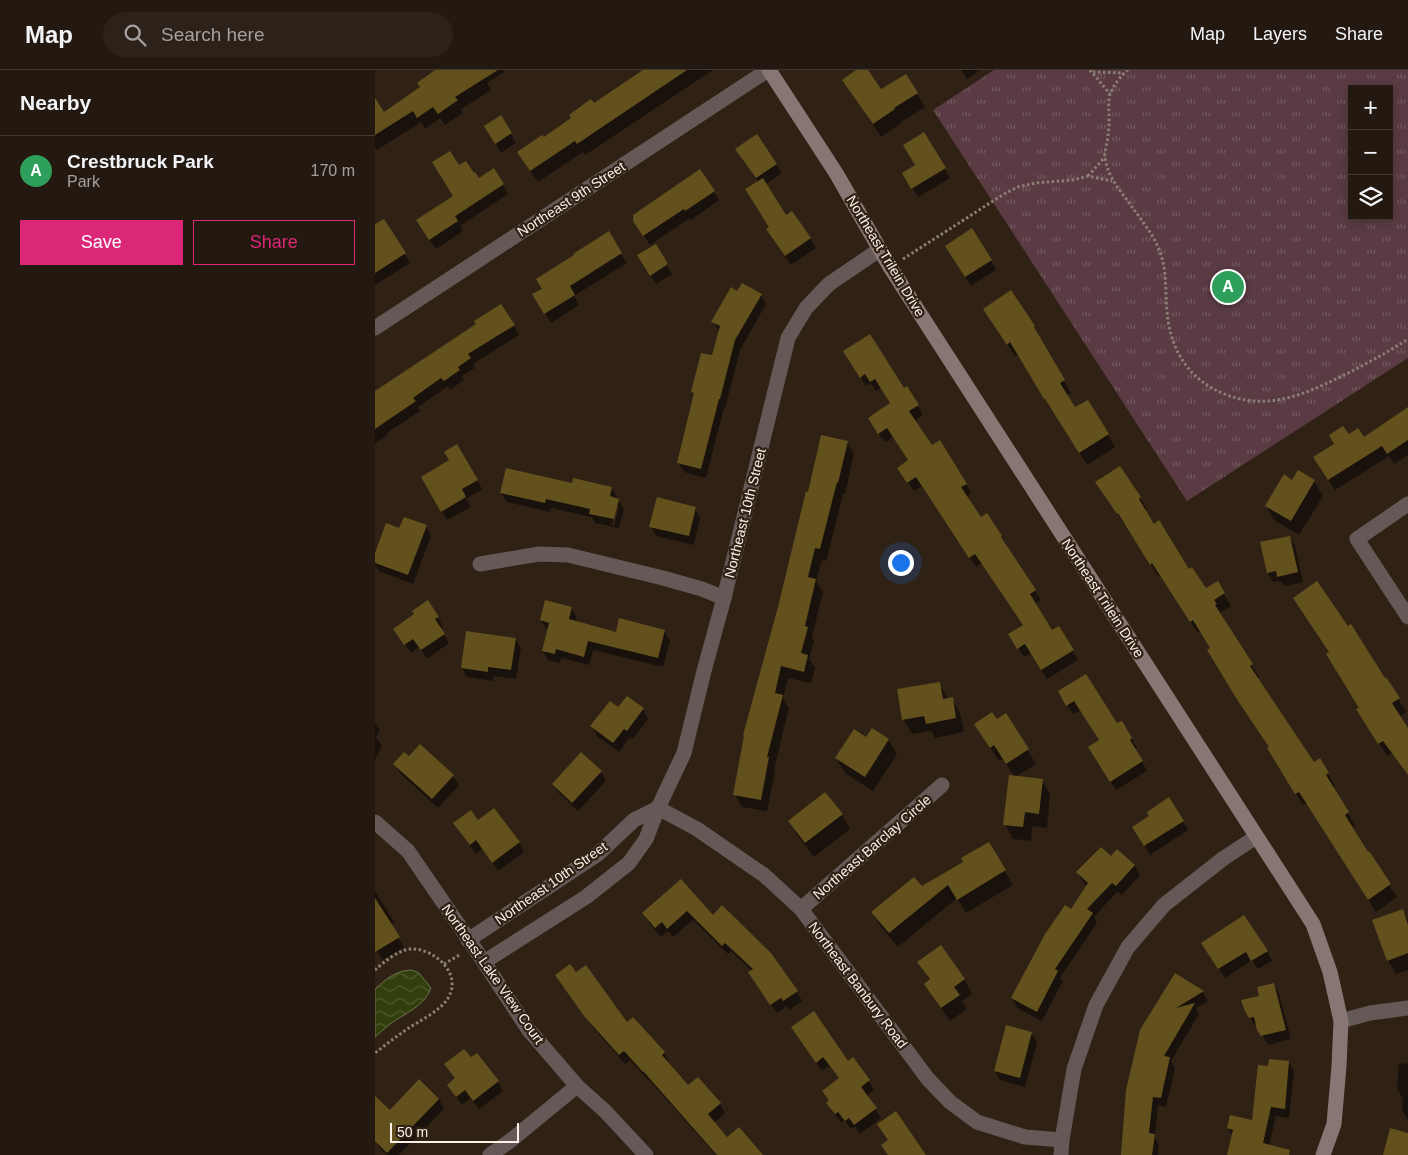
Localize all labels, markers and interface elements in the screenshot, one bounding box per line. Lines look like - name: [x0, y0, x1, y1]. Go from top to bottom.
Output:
- search box: [103, 12, 453, 57]
- text: Map: [25, 21, 73, 48]
- icon: search: [121, 21, 149, 49]
- text: Search here: [161, 24, 265, 45]
- text: Map: [1190, 24, 1225, 44]
- text: Layers: [1253, 24, 1307, 44]
- text: Share: [1335, 24, 1383, 44]
- map controls: [1348, 85, 1393, 220]
- button: +: [1348, 85, 1393, 130]
- text: Nearby: [20, 91, 91, 114]
- button: −: [1348, 130, 1393, 175]
- text: Crestbruck Park: [67, 151, 214, 172]
- street label: Northeast 9th Street: [514, 158, 628, 240]
- text: A: [30, 162, 42, 179]
- text: 170 m: [311, 162, 355, 179]
- text: Park: [67, 173, 100, 190]
- button: layers: [1348, 175, 1393, 220]
- street label: Northeast Trilein Drive: [843, 193, 929, 320]
- button: Save: [20, 220, 183, 265]
- button: Share: [193, 220, 355, 265]
- pin: A: [1212, 268, 1244, 306]
- street label: Northeast 10th Street: [721, 446, 769, 579]
- street label: Northeast Trilein Drive: [1059, 536, 1148, 661]
- your location: [888, 550, 914, 576]
- street label: Northeast Barclay Circle: [810, 791, 934, 903]
- street label: Northeast 10th Street: [492, 838, 610, 928]
- street label: Northeast Lake View Court: [439, 901, 548, 1047]
- street label: Northeast Banbury Road: [805, 919, 911, 1051]
- scale bar: [390, 1120, 519, 1143]
- text: 50 m: [397, 1124, 428, 1140]

